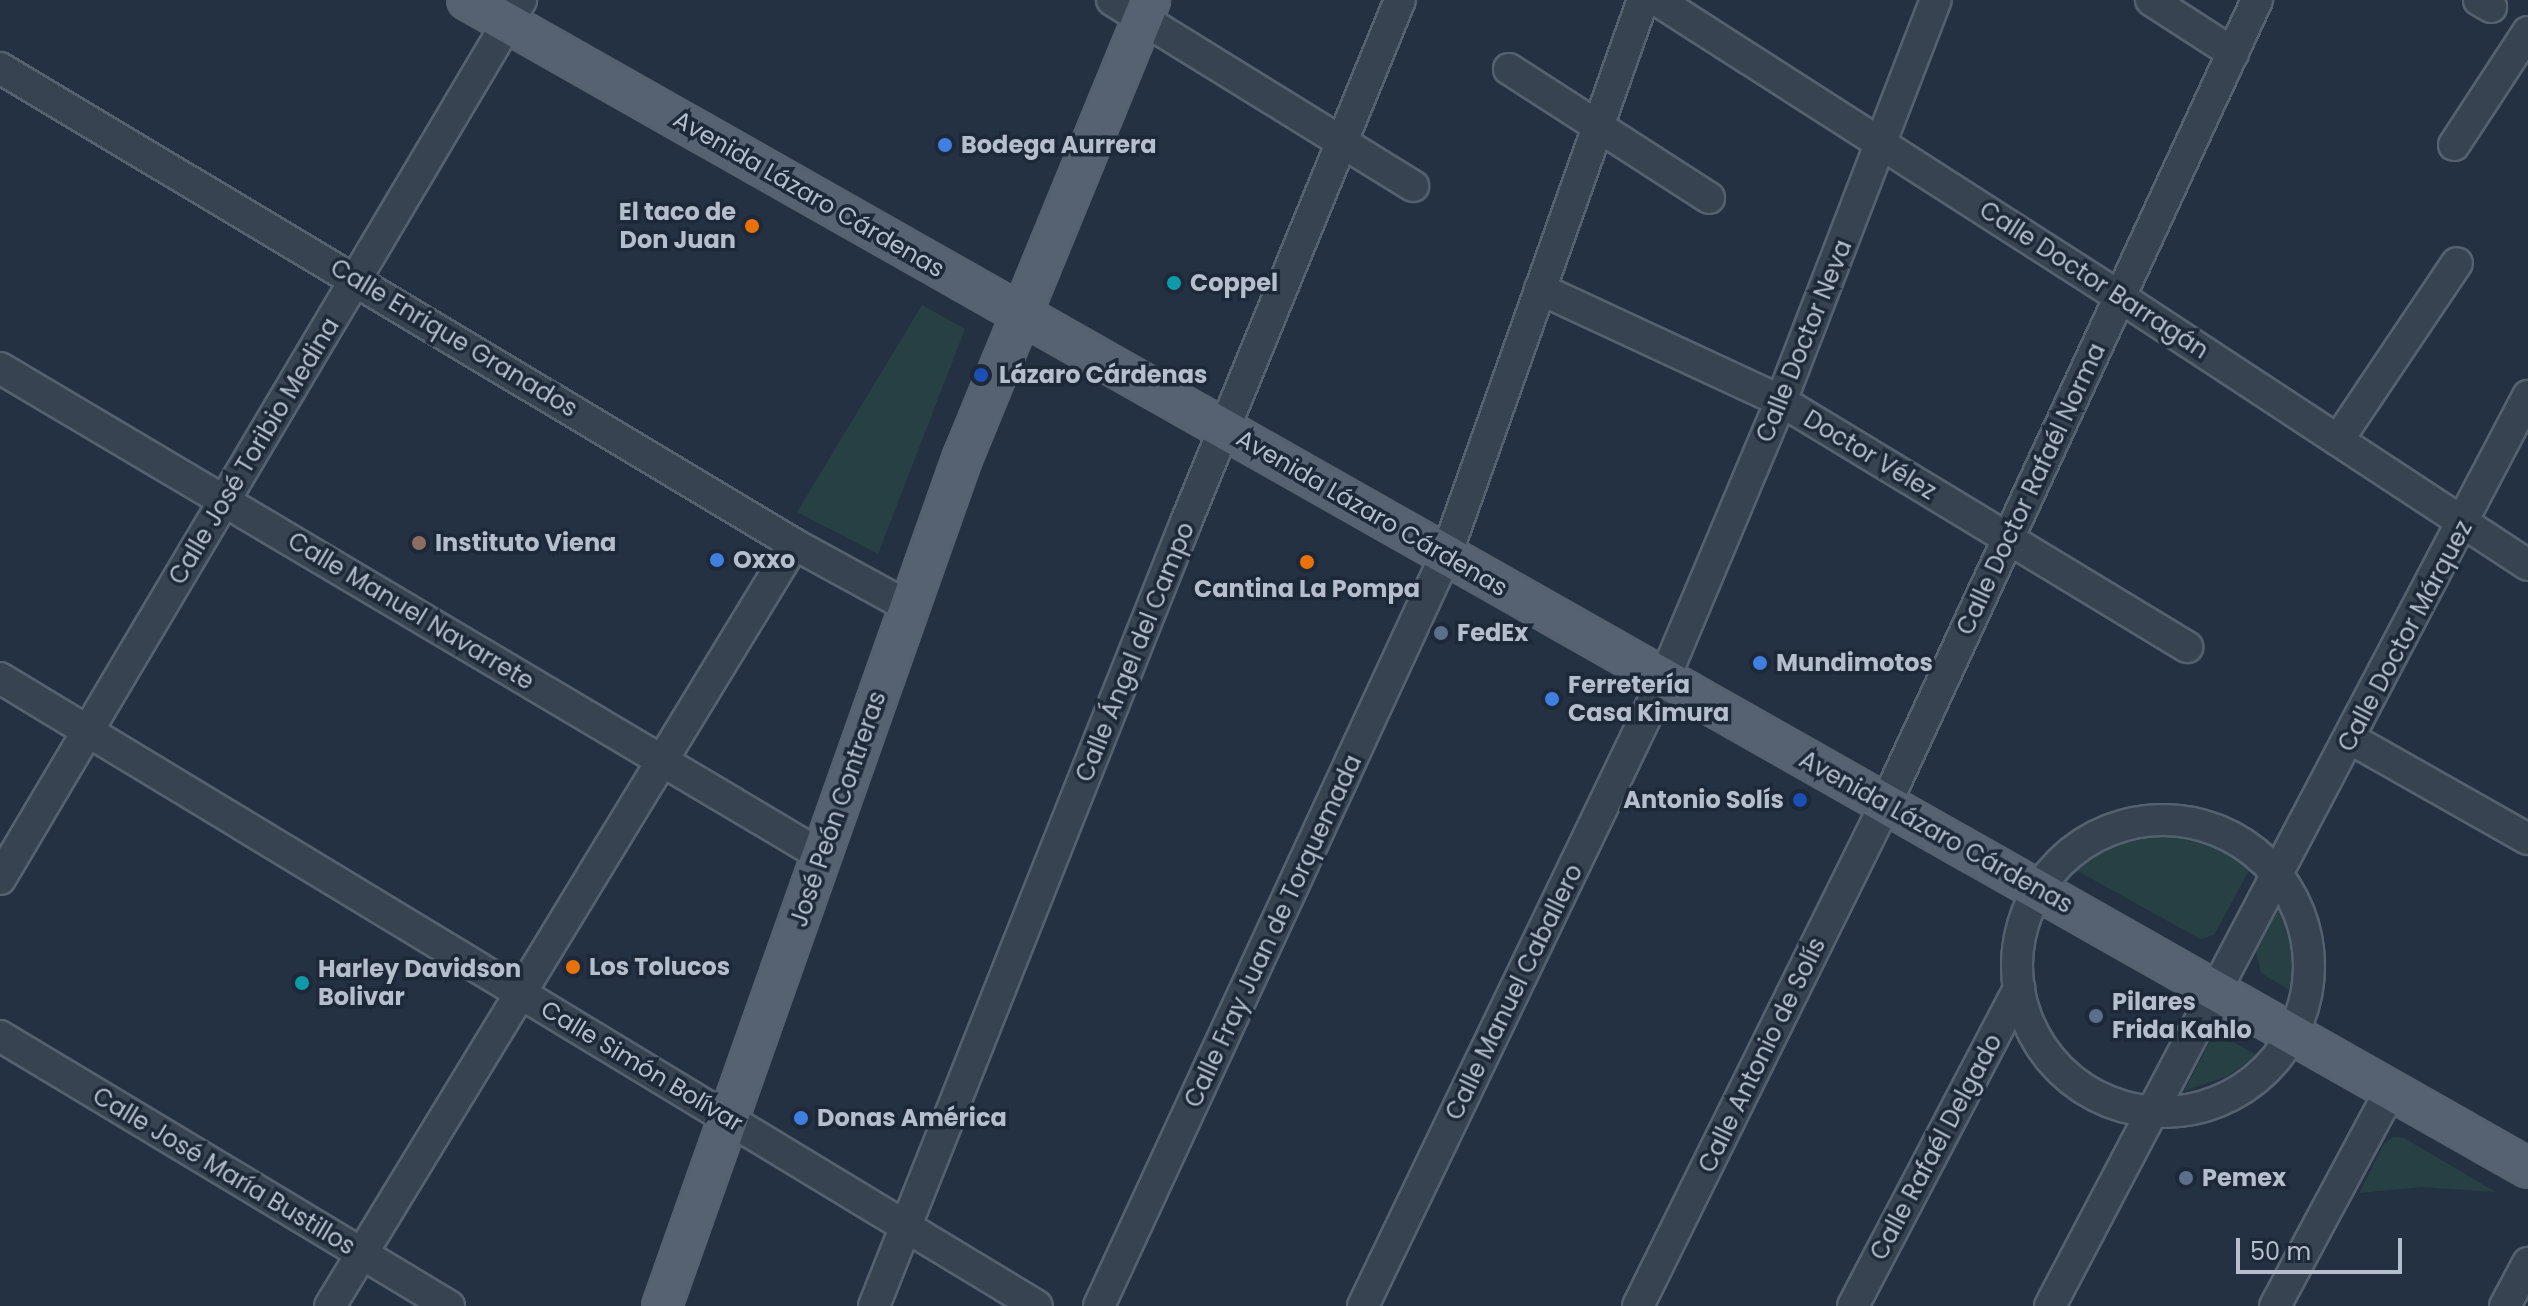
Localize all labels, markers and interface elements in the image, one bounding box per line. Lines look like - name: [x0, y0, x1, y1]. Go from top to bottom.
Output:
- street label: Avenida Lázaro Cárdenas: [668, 105, 950, 283]
- place label: Bodega Aurrera: [961, 131, 1157, 159]
- marker: Bodega Aurrera: [936, 136, 954, 154]
- street label: Calle Doctor Barragán: [1974, 195, 2214, 365]
- place label: El taco de Don Juan: [619, 198, 736, 254]
- marker: El taco de Don Juan: [743, 217, 761, 235]
- street label: Calle Doctor Neva: [1750, 236, 1858, 446]
- street label: Calle Enrique Granados: [325, 253, 583, 423]
- place label: Coppel: [1190, 269, 1278, 297]
- marker: Coppel: [1165, 274, 1183, 292]
- street label: Calle José Toribio Medina: [163, 312, 345, 590]
- street label: Calle Doctor Rafaél Norma: [1951, 339, 2111, 639]
- place label: Lázaro Cárdenas: [999, 361, 1207, 389]
- marker: Lázaro Cárdenas: [970, 364, 992, 386]
- street label: Doctor Vélez: [1799, 404, 1941, 506]
- street label: Avenida Lázaro Cárdenas: [1231, 424, 1513, 602]
- street label: Calle Doctor Márquez: [2332, 516, 2478, 756]
- street label: Calle Ángel del Campo: [1070, 518, 1200, 786]
- street label: Calle Manuel Navarrete: [283, 526, 539, 696]
- place label: Instituto Viena: [435, 529, 616, 557]
- marker: Instituto Viena: [410, 534, 428, 552]
- place label: Oxxo: [733, 546, 795, 574]
- marker: Oxxo: [708, 551, 726, 569]
- marker: Cantina La Pompa: [1298, 553, 1316, 571]
- place label: Cantina La Pompa: [1194, 575, 1420, 603]
- place label: FedEx: [1457, 619, 1528, 647]
- marker: FedEx: [1432, 624, 1450, 642]
- place label: Mundimotos: [1776, 649, 1933, 677]
- marker: Mundimotos: [1751, 654, 1769, 672]
- place label: Ferretería Casa Kimura: [1568, 671, 1729, 727]
- street label: José Peón Contreras: [784, 687, 892, 931]
- marker: Ferretería Casa Kimura: [1543, 690, 1561, 708]
- street label: Avenida Lázaro Cárdenas: [1794, 745, 2078, 919]
- street label: Calle Fray Juan de Torquemada: [1178, 750, 1368, 1112]
- place label: Antonio Solís: [1623, 786, 1784, 814]
- marker: Antonio Solís: [1791, 791, 1809, 809]
- street label: Calle Manuel Caballero: [1439, 859, 1589, 1125]
- street label: Calle Antonio de Solís: [1693, 933, 1831, 1177]
- place label: Los Tolucos: [589, 953, 730, 981]
- place label: Harley Davidson Bolivar: [318, 955, 521, 1011]
- marker: Los Tolucos: [564, 958, 582, 976]
- marker: Harley Davidson Bolivar: [293, 974, 311, 992]
- place label: Pilares Frida Kahlo: [2112, 988, 2252, 1044]
- street label: Calle Simón Bolívar: [536, 994, 748, 1138]
- marker: Pilares Frida Kahlo: [2087, 1007, 2105, 1025]
- street label: Calle Rafaél Delgado: [1864, 1029, 2008, 1265]
- street label: Calle José María Bustillos: [88, 1081, 360, 1261]
- place label: Donas América: [817, 1104, 1007, 1132]
- marker: Donas América: [792, 1109, 810, 1127]
- place label: Pemex: [2202, 1164, 2286, 1192]
- marker: Pemex: [2177, 1169, 2195, 1187]
- scale bar: [2240, 1222, 2406, 1272]
- text: 50 m: [2250, 1235, 2311, 1268]

